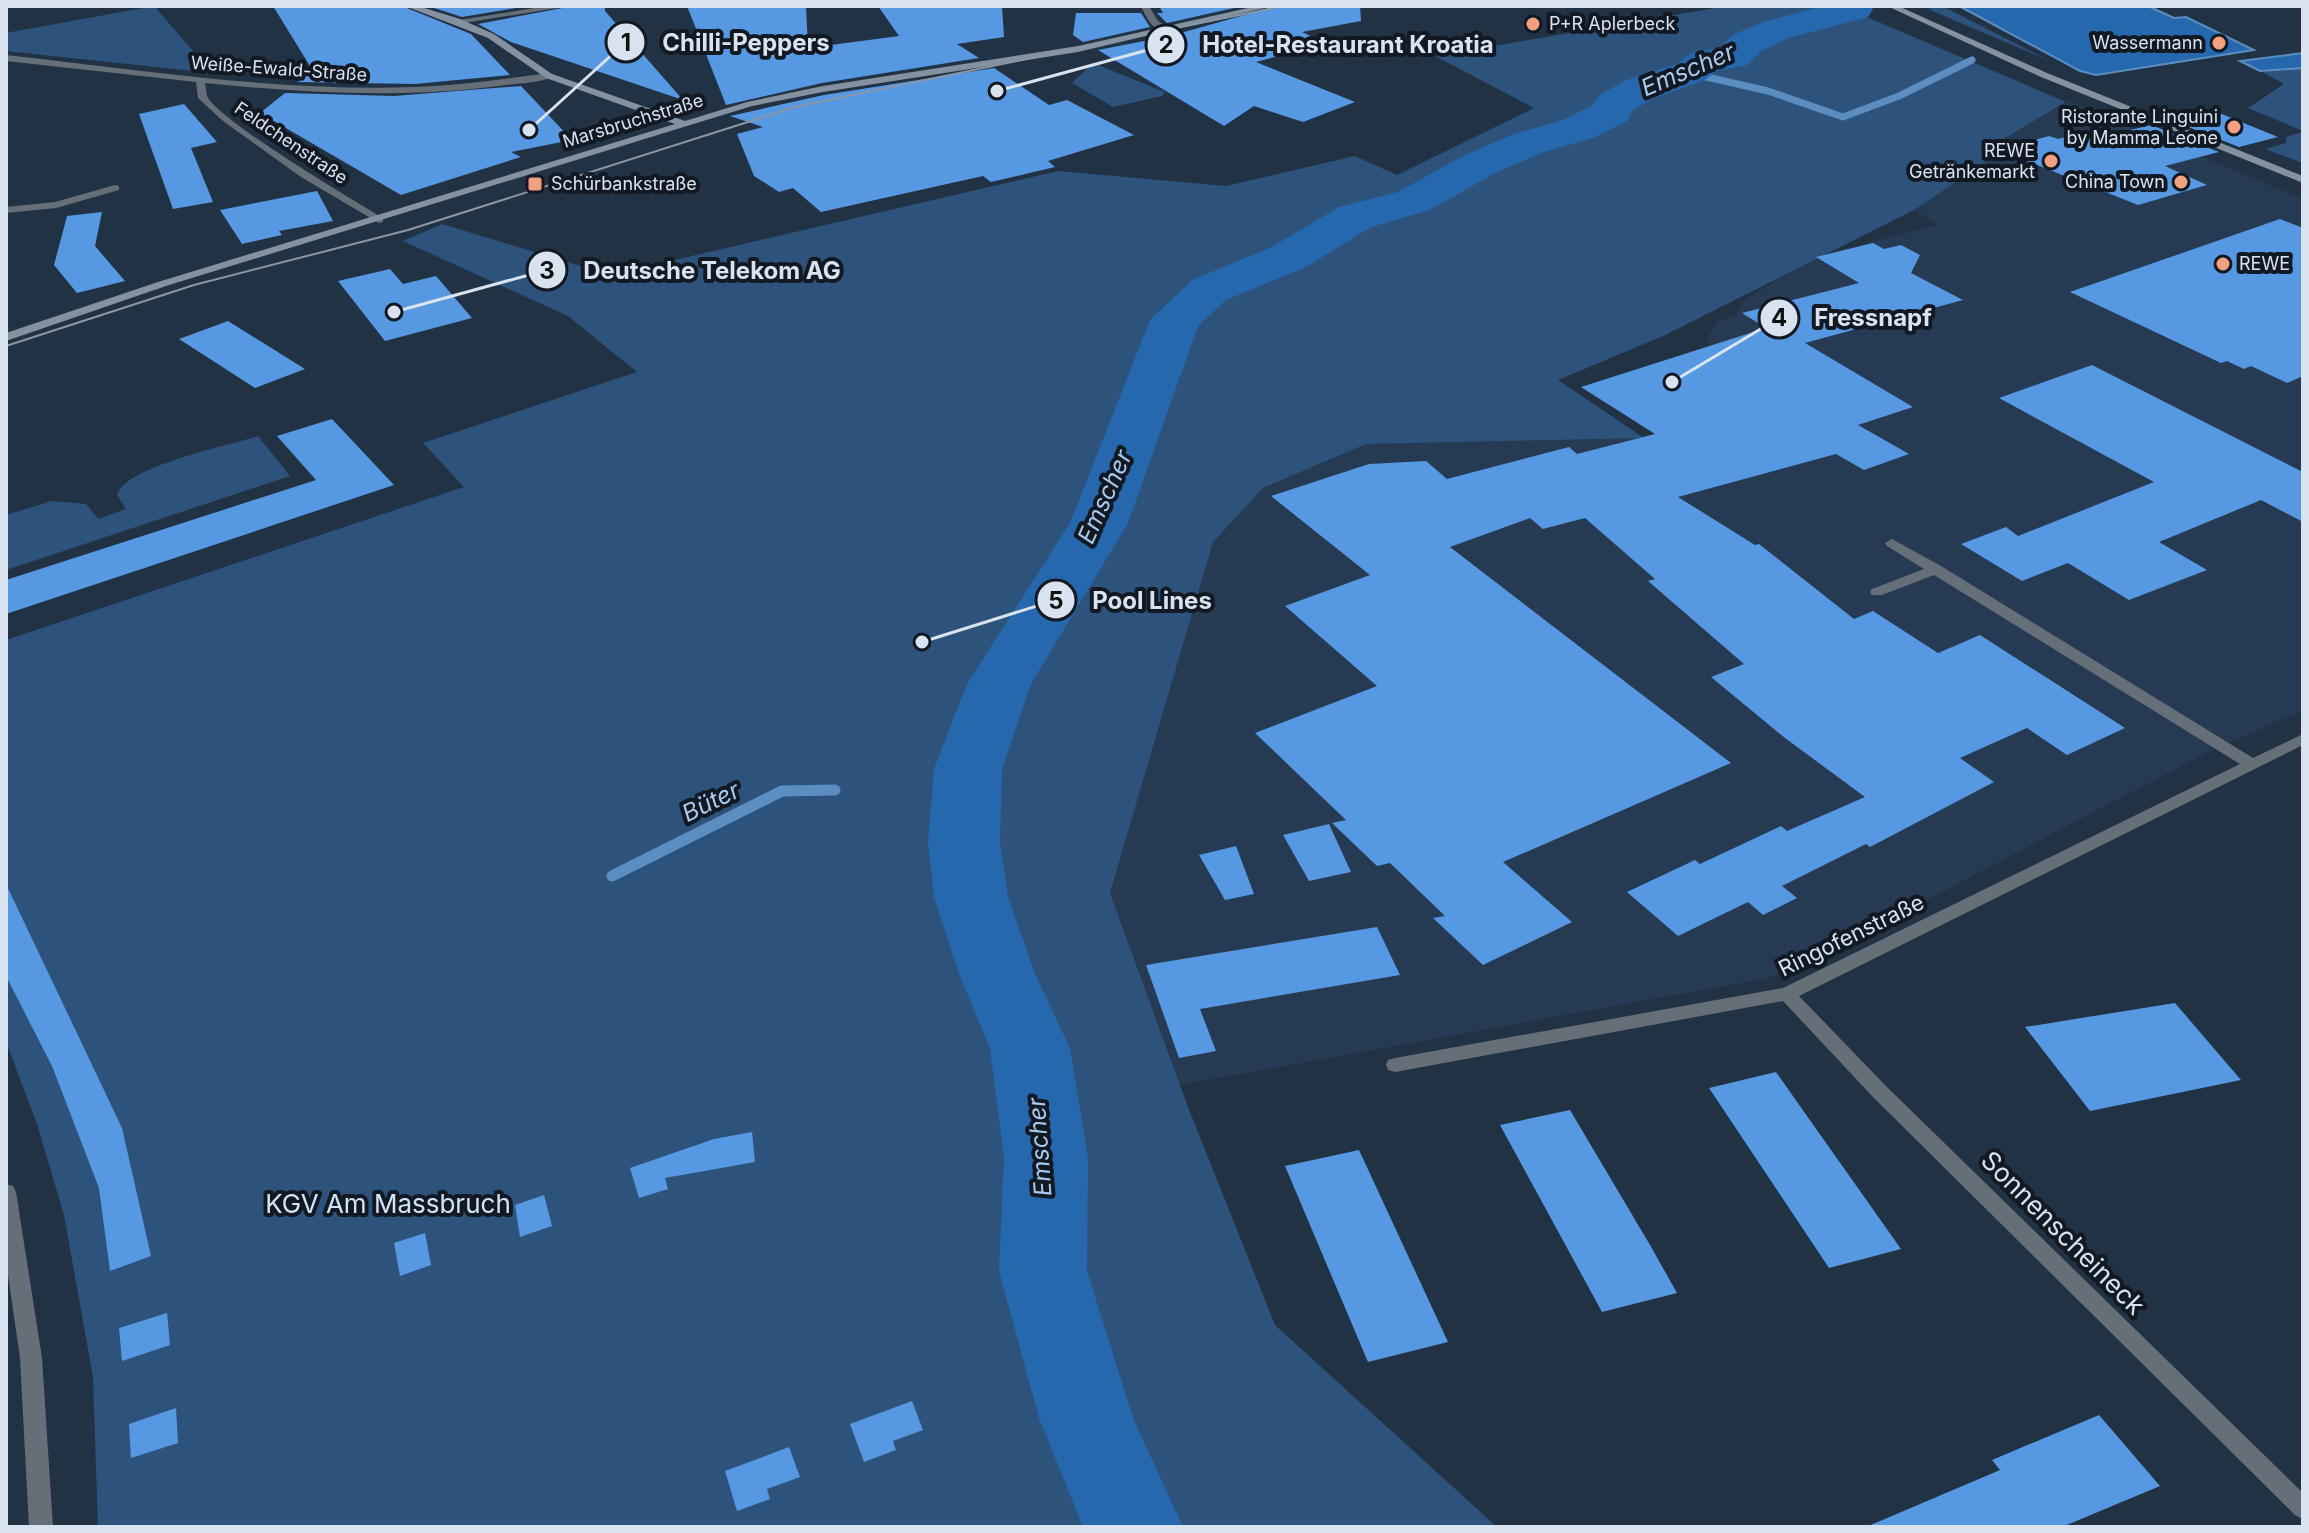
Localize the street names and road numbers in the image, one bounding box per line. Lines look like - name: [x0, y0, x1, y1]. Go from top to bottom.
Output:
- street label: Weiße-Ewald-Straße: [190, 52, 368, 85]
- street label: Marsbruchstraße: [560, 89, 706, 152]
- street label: Feldchenstraße: [231, 97, 352, 188]
- street label: Ringofenstraße: [1774, 889, 1928, 981]
- street label: Sonnenscheineck: [1975, 1144, 2152, 1321]

